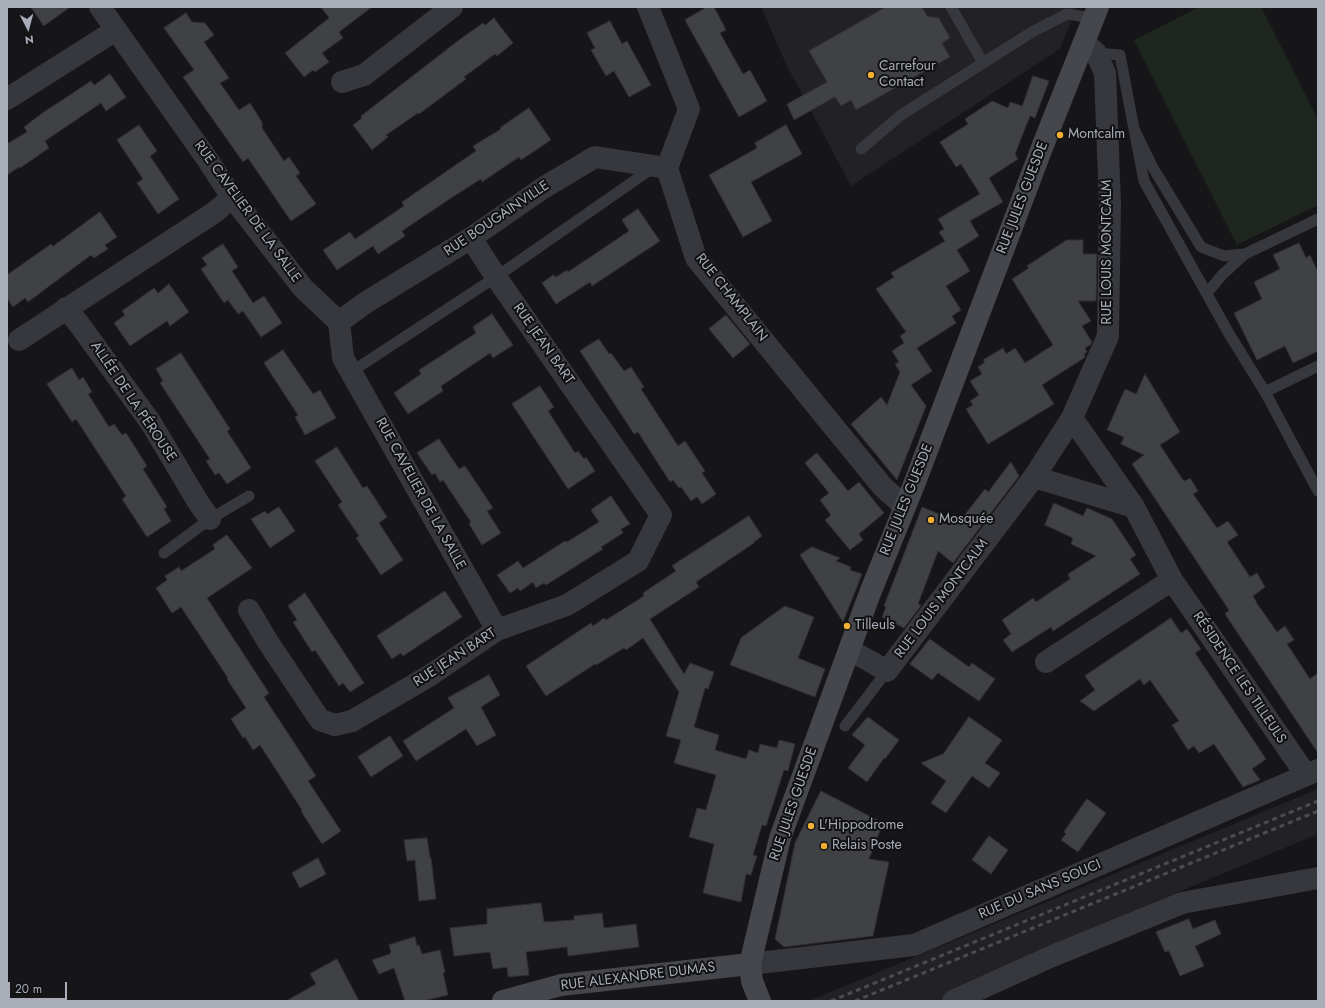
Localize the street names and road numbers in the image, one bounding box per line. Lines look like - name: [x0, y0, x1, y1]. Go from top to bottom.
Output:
- street label: RUE CAVELIER DE LA SALLE: [190, 138, 304, 286]
- street label: RUE JULES GUESDE: [994, 140, 1052, 256]
- street label: RUE BOUGAINVILLE: [441, 178, 553, 260]
- street label: RUE LOUIS MONTCALM: [1100, 180, 1116, 324]
- street label: RUE CHAMPLAIN: [692, 251, 770, 345]
- street label: RUE JEAN BART: [509, 300, 577, 388]
- street label: ALLÉE DE LA PÉROUSE: [86, 339, 180, 465]
- street label: RUE CAVELIER DE LA SALLE: [371, 415, 469, 573]
- street label: RUE JULES GUESDE: [877, 442, 937, 558]
- street label: RUE LOUIS MONTCALM: [892, 536, 992, 662]
- street label: RÉSIDENCE LES TILLEULS: [1189, 609, 1289, 747]
- street label: RUE JEAN BART: [411, 625, 499, 691]
- street label: RUE JULES GUESDE: [767, 745, 821, 863]
- street label: RUE DU SANS SOUCI: [976, 857, 1104, 923]
- street label: RUE ALEXANDRE DUMAS: [560, 959, 716, 995]

